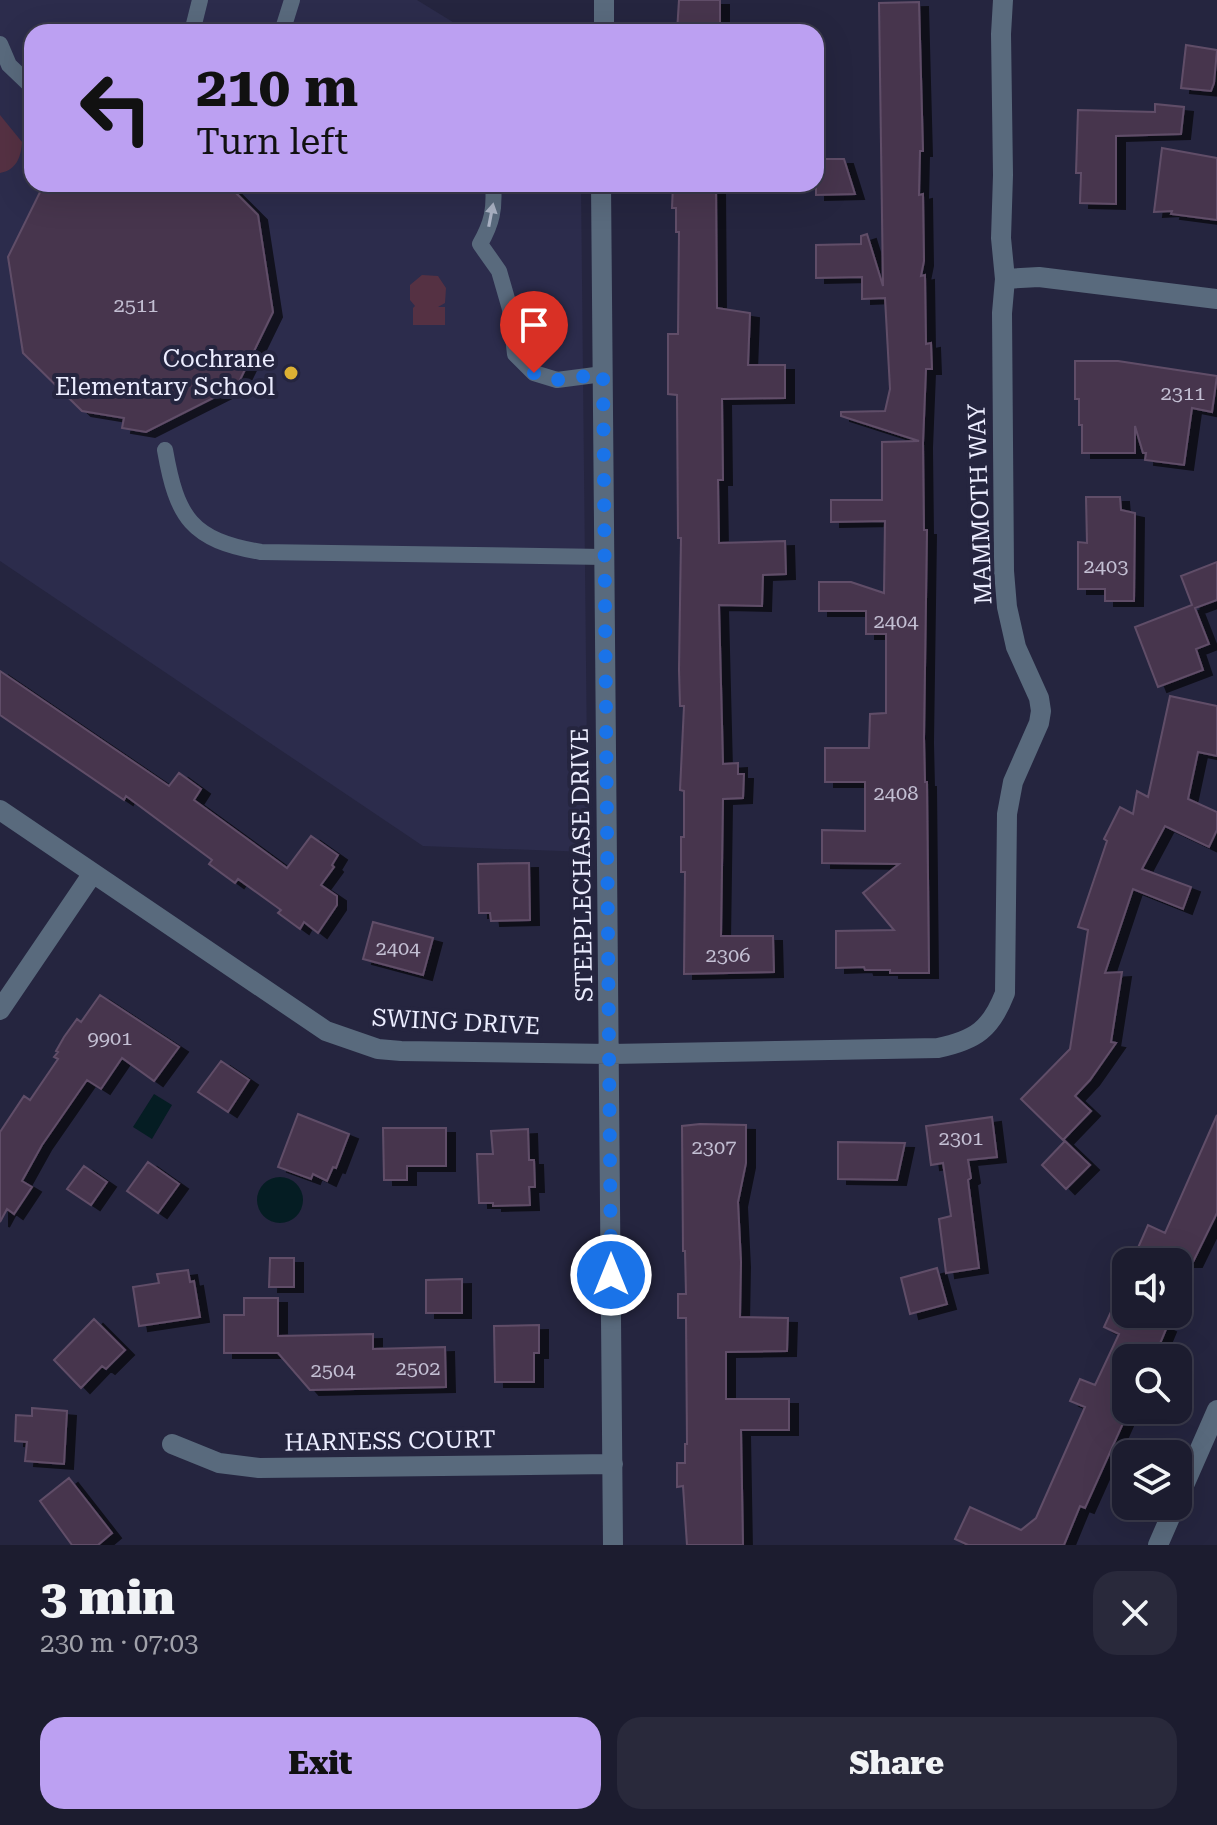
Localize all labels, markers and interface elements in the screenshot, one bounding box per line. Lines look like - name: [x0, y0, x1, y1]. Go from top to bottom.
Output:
- text: 210 m: [196, 54, 358, 120]
- icon: left: [64, 56, 168, 160]
- text: Turn left: [196, 121, 348, 163]
- one-way arrow: [486, 203, 498, 228]
- pin: [500, 291, 568, 373]
- house number: 2511: [114, 293, 158, 317]
- icon: arrive: [512, 303, 556, 347]
- place label: Cochrane Elementary School: [55, 345, 275, 401]
- marker: Cochrane Elementary School: [282, 364, 300, 382]
- house number: 2311: [1161, 381, 1205, 405]
- street label: MAMMOTH WAY: [962, 402, 998, 605]
- house number: 2403: [1084, 554, 1128, 578]
- house number: 2404: [874, 609, 919, 633]
- street label: STEEPLECHASE DRIVE: [566, 728, 598, 1002]
- house number: 2408: [874, 781, 918, 805]
- house number: 2404: [376, 936, 421, 960]
- house number: 2306: [706, 943, 750, 967]
- street label: SWING DRIVE: [371, 1004, 541, 1040]
- house number: 9901: [88, 1026, 132, 1050]
- house number: 2301: [939, 1126, 983, 1150]
- house number: 2307: [692, 1135, 736, 1159]
- position arrow: [569, 1233, 653, 1317]
- map controls: [1112, 1248, 1192, 1520]
- button: sound: [1112, 1248, 1192, 1328]
- button: search: [1112, 1344, 1192, 1424]
- house number: 2502: [396, 1356, 440, 1380]
- house number: 2504: [311, 1358, 356, 1382]
- street label: HARNESS COURT: [284, 1425, 496, 1457]
- button: layers: [1112, 1440, 1192, 1520]
- text: 3 min: [40, 1570, 175, 1626]
- button: close: [1093, 1571, 1177, 1655]
- text: 230 m · 07:03: [40, 1628, 199, 1658]
- button: Exit: [40, 1717, 601, 1809]
- button: Share: [617, 1717, 1177, 1809]

